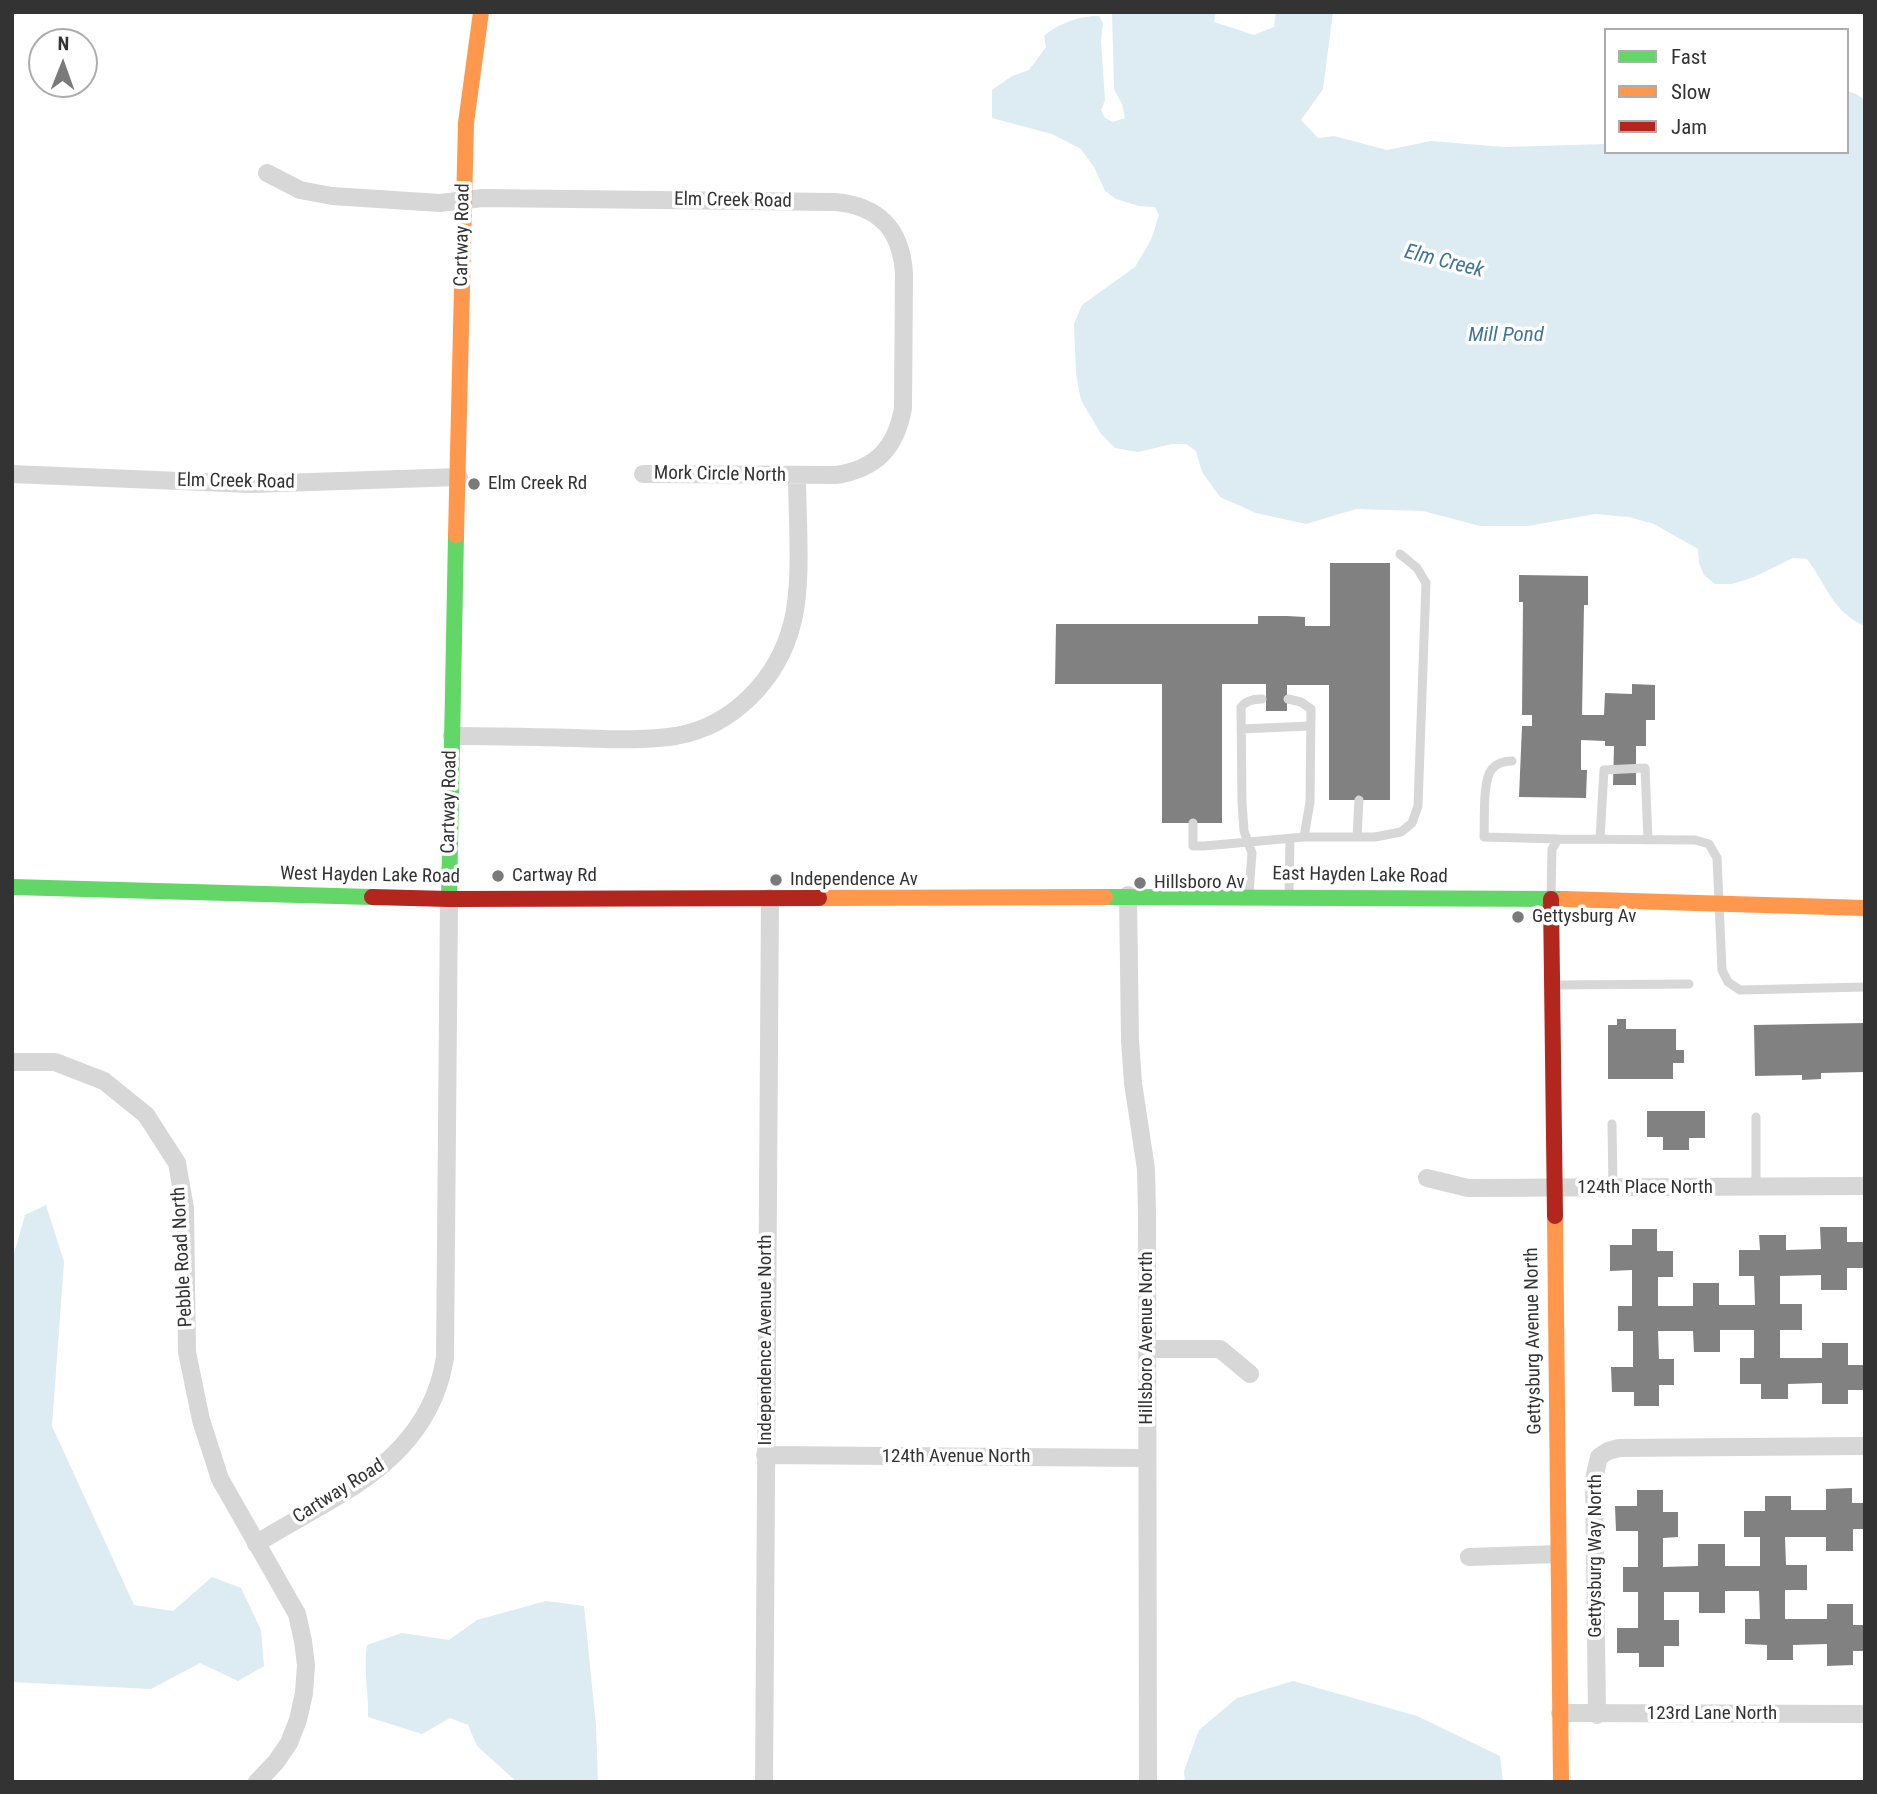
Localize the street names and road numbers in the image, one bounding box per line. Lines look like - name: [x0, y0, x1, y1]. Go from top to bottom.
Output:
- street label: Cartway Road: [451, 183, 475, 287]
- street label: Elm Creek Road: [674, 189, 792, 213]
- street label: Mork Circle North: [654, 462, 786, 488]
- street label: Elm Creek Road: [177, 470, 295, 494]
- street label: Cartway Road: [438, 750, 462, 854]
- street label: West Hayden Lake Road: [280, 863, 460, 889]
- street label: East Hayden Lake Road: [1272, 863, 1448, 889]
- street label: 124th Place North: [1577, 1177, 1713, 1199]
- street label: Pebble Road North: [168, 1186, 198, 1328]
- street label: Independence Avenue North: [755, 1235, 777, 1445]
- street label: Gettysburg Avenue North: [1521, 1247, 1547, 1435]
- street label: Hillsboro Avenue North: [1136, 1251, 1158, 1425]
- street label: 124th Avenue North: [882, 1446, 1030, 1468]
- street label: Cartway Road: [289, 1455, 389, 1529]
- street label: Gettysburg Way North: [1585, 1474, 1607, 1638]
- street label: 123rd Lane North: [1647, 1703, 1777, 1725]

